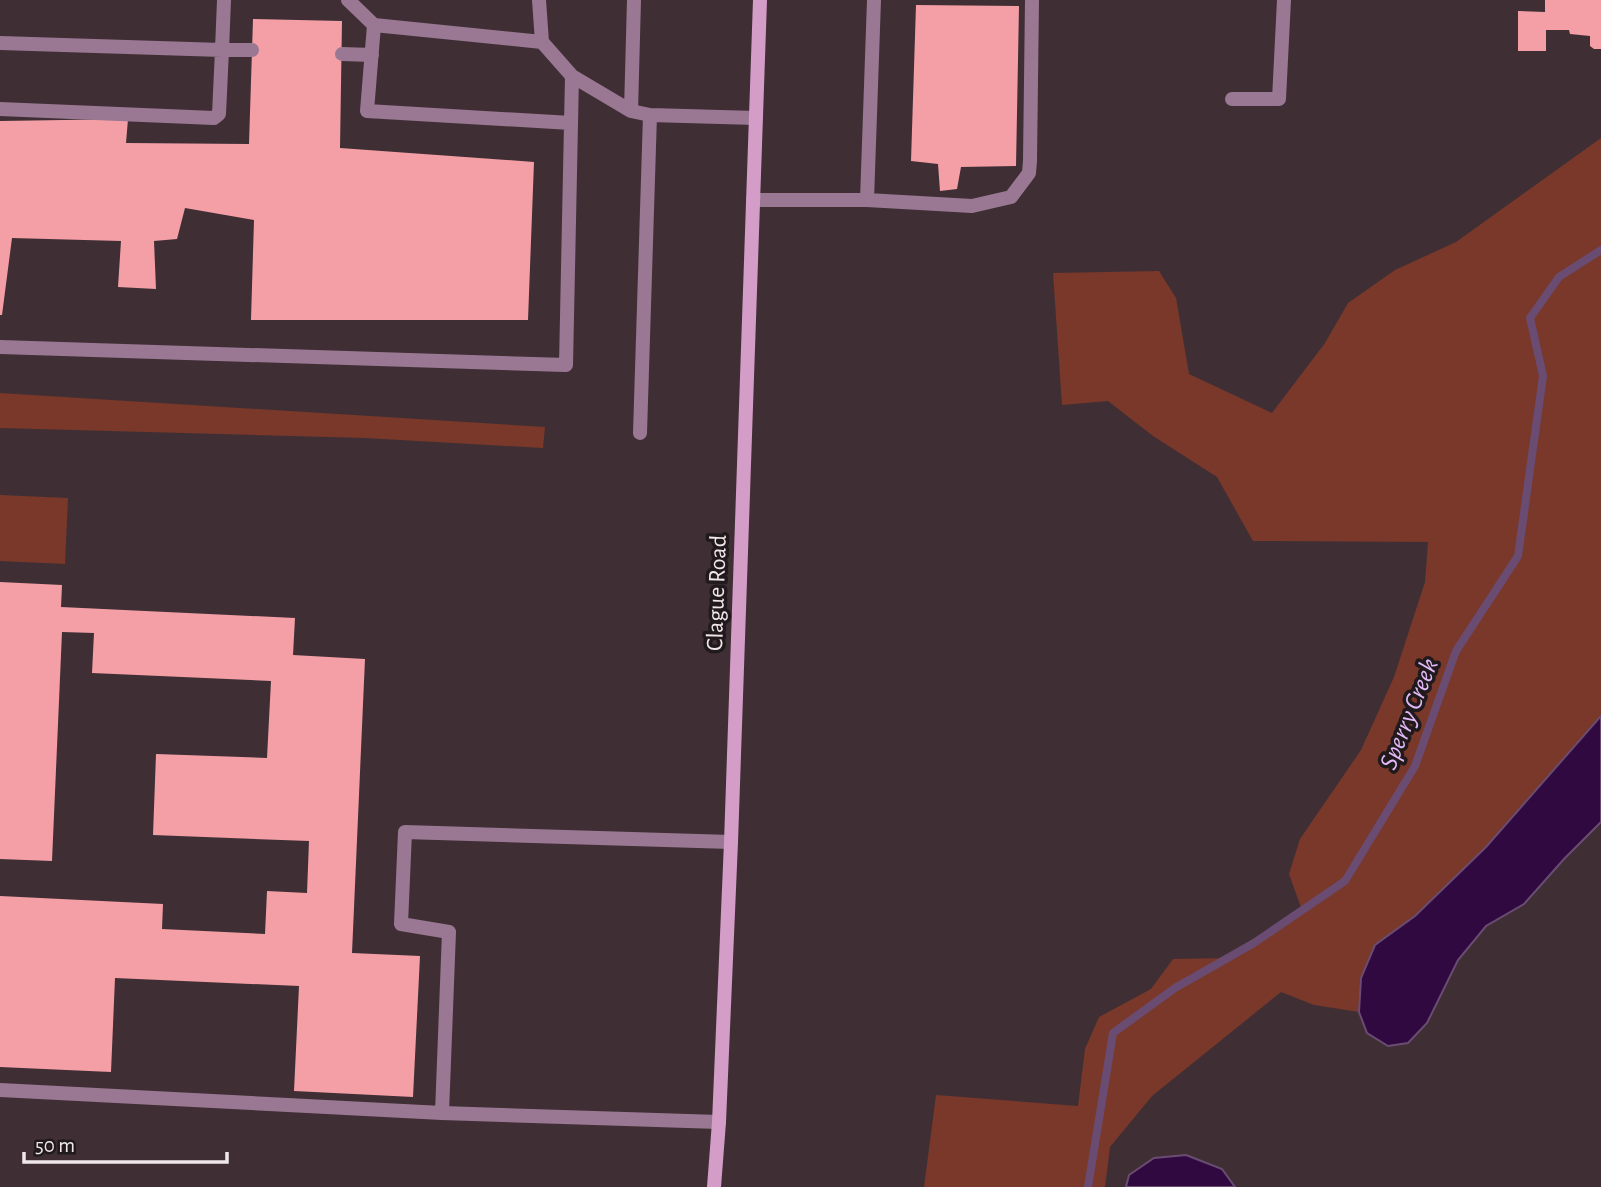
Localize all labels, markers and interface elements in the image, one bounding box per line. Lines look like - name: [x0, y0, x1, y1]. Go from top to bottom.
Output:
- street label: Clague Road: [703, 535, 731, 651]
- water label: Sperry Creek: [1375, 655, 1443, 773]
- scale bar: [24, 1120, 228, 1164]
- text: 50 m: [35, 1135, 75, 1156]

